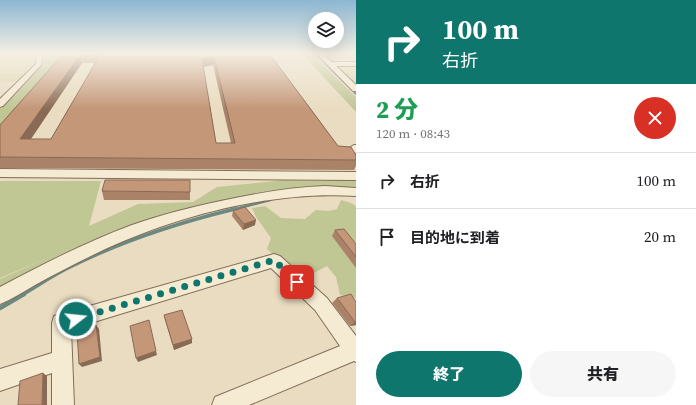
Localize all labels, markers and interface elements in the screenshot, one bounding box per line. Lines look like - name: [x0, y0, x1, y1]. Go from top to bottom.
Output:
- text: 100 m: [442, 10, 519, 48]
- map controls: [308, 12, 344, 48]
- button: layers: [308, 12, 344, 48]
- icon: right: [376, 16, 428, 68]
- text: 右折: [442, 48, 478, 73]
- text: 2 分: [376, 93, 418, 126]
- button: close: [634, 97, 676, 139]
- text: 120 m · 08:43: [376, 125, 450, 142]
- icon: right: [376, 170, 398, 192]
- text: 100 m: [636, 170, 676, 191]
- text: 右折: [410, 171, 440, 192]
- icon: arrive: [376, 226, 398, 248]
- text: 20 m: [644, 226, 676, 247]
- text: 目的地に到着: [410, 227, 500, 248]
- pin: [280, 265, 314, 299]
- icon: arrive: [286, 271, 308, 293]
- position arrow: [55, 298, 97, 340]
- button: 終了: [376, 351, 522, 397]
- button: 共有: [530, 351, 676, 397]

